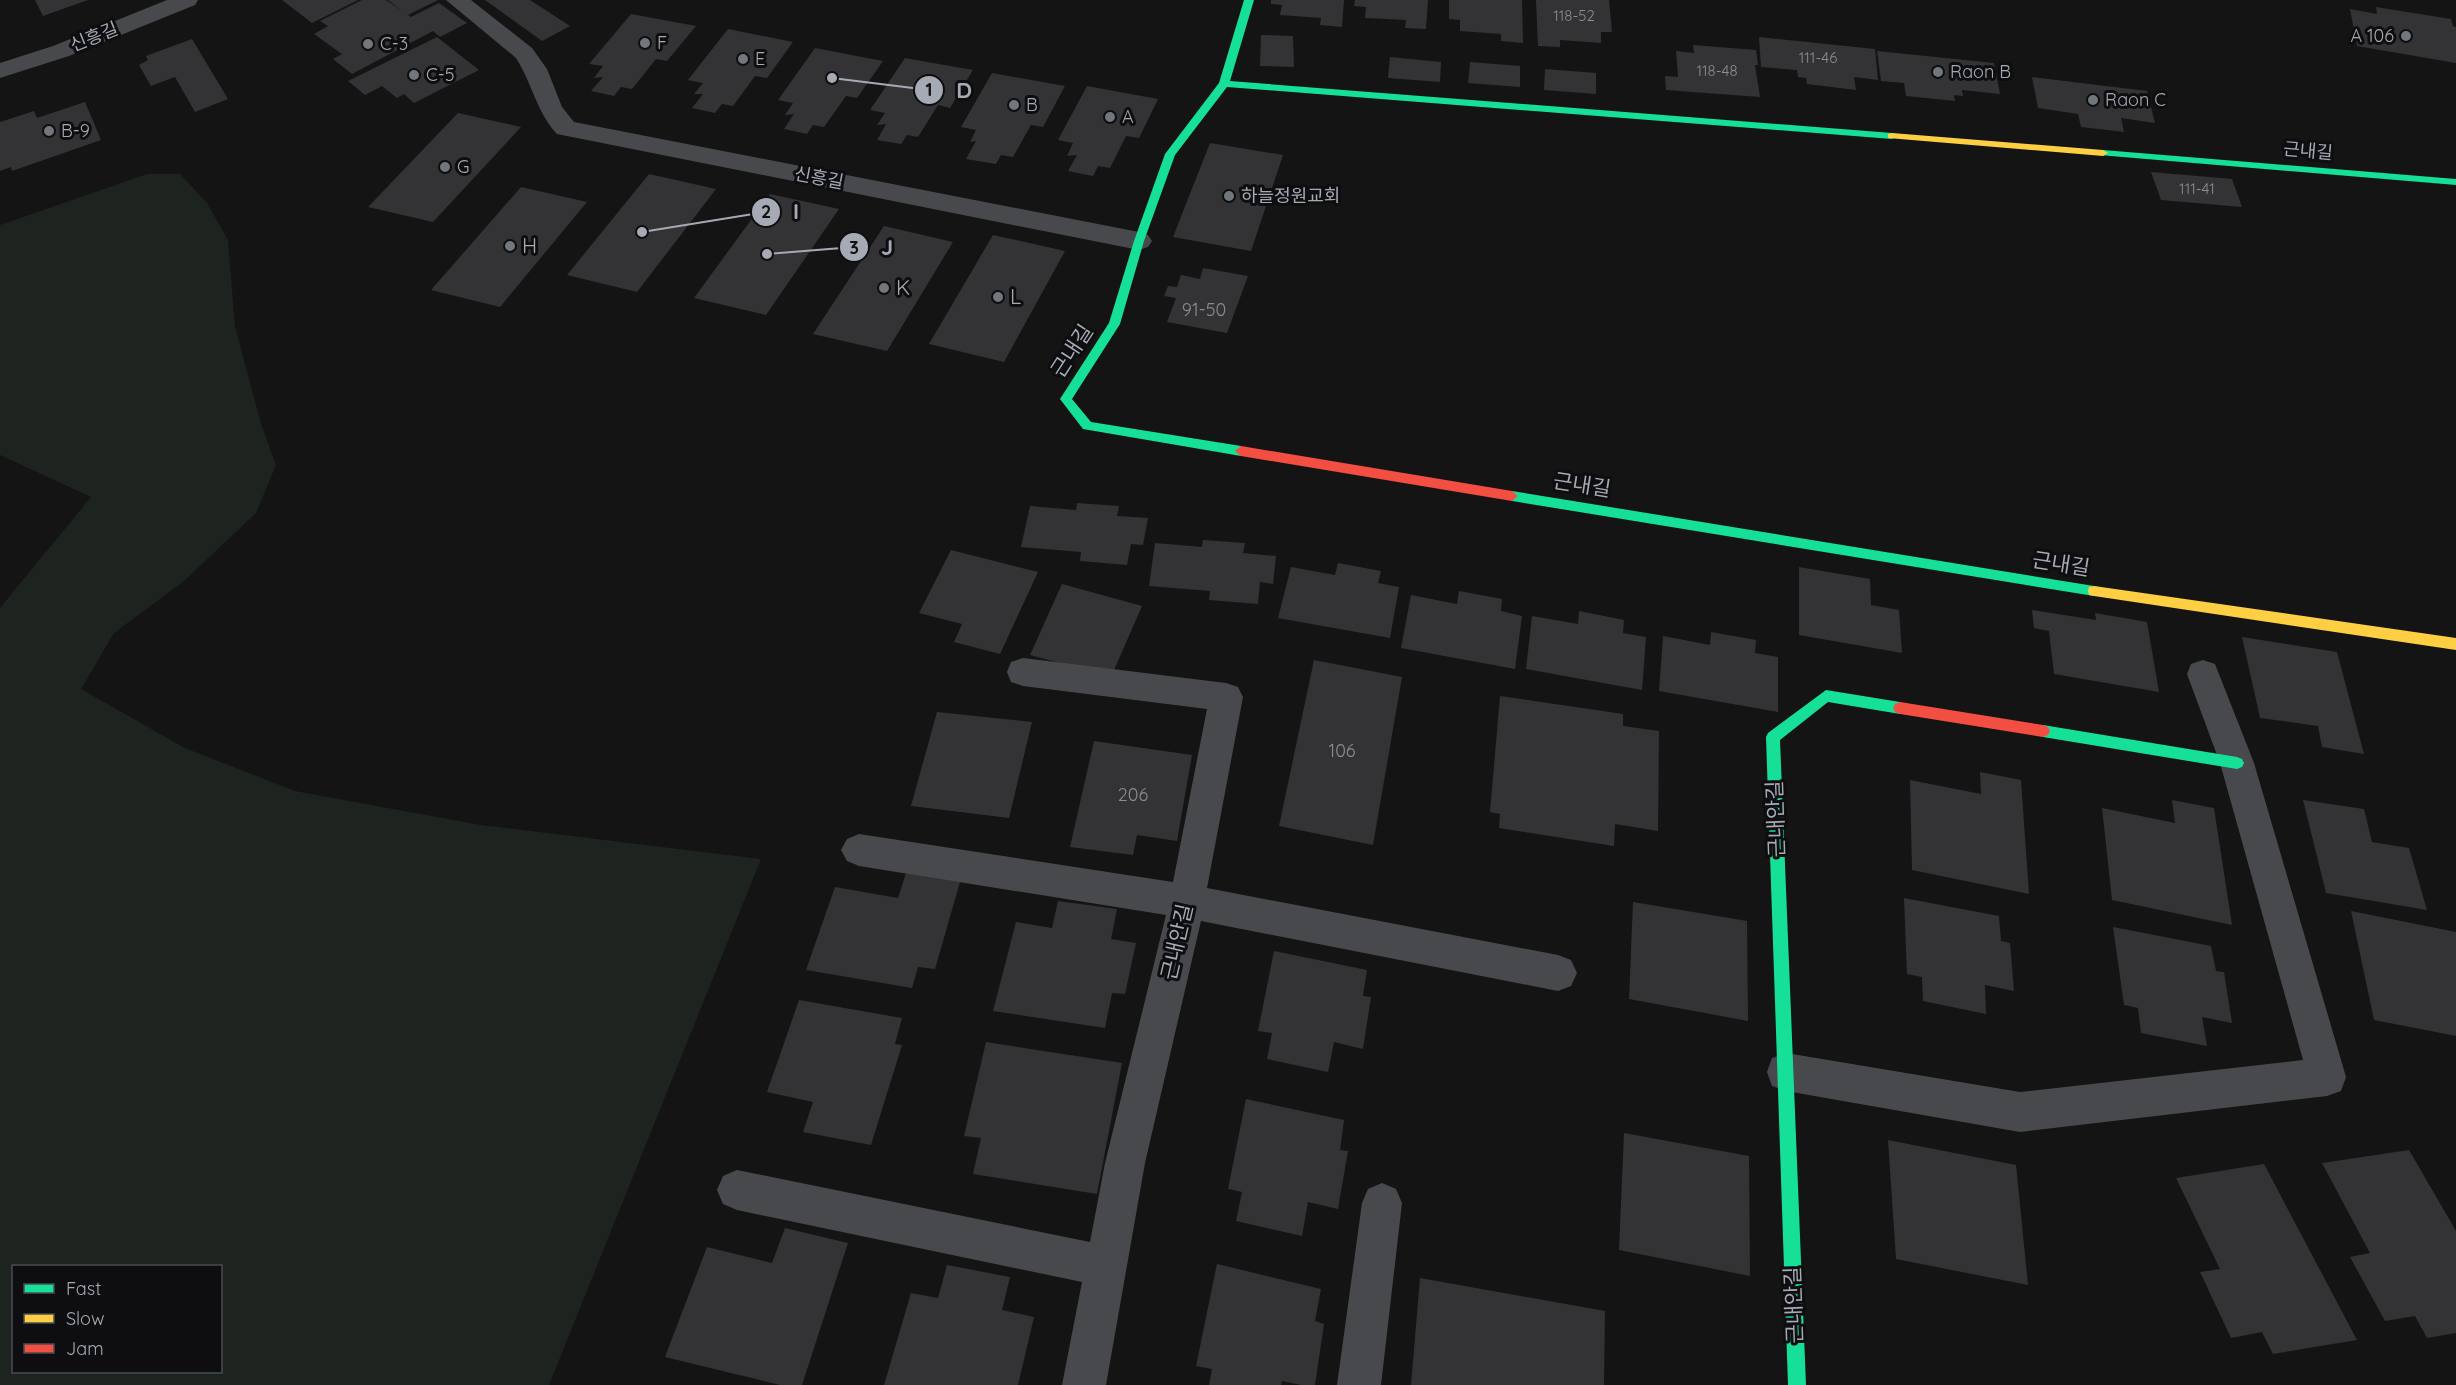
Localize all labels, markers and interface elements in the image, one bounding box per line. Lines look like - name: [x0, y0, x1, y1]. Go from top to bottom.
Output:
- house number: 118-52: [1553, 6, 1595, 25]
- street label: 신흥길: [66, 17, 121, 57]
- place label: A 106: [2350, 24, 2394, 47]
- marker: A 106: [2399, 29, 2413, 43]
- place label: F: [657, 31, 667, 54]
- place label: C-3: [380, 32, 408, 55]
- marker: F: [638, 36, 652, 50]
- marker: C-3: [361, 37, 375, 51]
- place label: E: [755, 47, 765, 70]
- house number: 111-46: [1799, 48, 1837, 67]
- marker: E: [736, 52, 750, 66]
- place label: Raon B: [1950, 60, 2011, 83]
- house number: 118-48: [1696, 61, 1738, 80]
- place label: C-5: [426, 63, 455, 86]
- marker: Raon B: [1931, 65, 1945, 79]
- marker: C-5: [407, 68, 421, 82]
- callout: D: [914, 70, 984, 110]
- text: D: [956, 76, 972, 104]
- text: 1: [925, 78, 933, 101]
- place label: Raon C: [2105, 88, 2166, 111]
- place label: B: [1026, 93, 1038, 116]
- marker: Raon C: [2086, 93, 2100, 107]
- marker: B: [1007, 98, 1021, 112]
- place label: A: [1122, 105, 1134, 128]
- marker: A: [1103, 110, 1117, 124]
- place label: B-9: [61, 119, 90, 142]
- marker: B-9: [42, 124, 56, 138]
- street label: 근내길: [2282, 137, 2334, 164]
- place label: G: [457, 155, 470, 178]
- marker: G: [438, 160, 452, 174]
- street label: 신흥길: [793, 161, 846, 194]
- house number: 111-41: [2179, 179, 2215, 198]
- place label: 하늘정원교회: [1241, 184, 1340, 207]
- marker: 하늘정원교회: [1222, 189, 1236, 203]
- callout: I: [751, 192, 811, 232]
- text: I: [793, 197, 799, 225]
- text: 2: [761, 200, 771, 223]
- callout: J: [839, 227, 905, 267]
- place label: H: [522, 232, 537, 258]
- text: J: [881, 233, 893, 261]
- text: 3: [849, 236, 859, 259]
- marker: H: [503, 239, 517, 253]
- place label: K: [896, 274, 910, 300]
- marker: K: [877, 281, 891, 295]
- place label: L: [1010, 283, 1021, 309]
- marker: L: [991, 290, 1005, 304]
- house number: 91-50: [1182, 298, 1226, 321]
- street label: 근내길: [1044, 319, 1098, 382]
- street label: 근내길: [1551, 467, 1613, 501]
- street label: 근내길: [2030, 546, 2092, 580]
- house number: 106: [1328, 739, 1356, 762]
- street label: 근내안길: [1761, 780, 1789, 858]
- house number: 206: [1118, 783, 1148, 806]
- street label: 근내안길: [1155, 901, 1197, 982]
- legend: [12, 1265, 222, 1373]
- street label: 근내안길: [1779, 1266, 1807, 1344]
- text: Fast: [66, 1277, 101, 1300]
- text: Slow: [66, 1307, 104, 1330]
- text: Jam: [66, 1337, 104, 1360]

